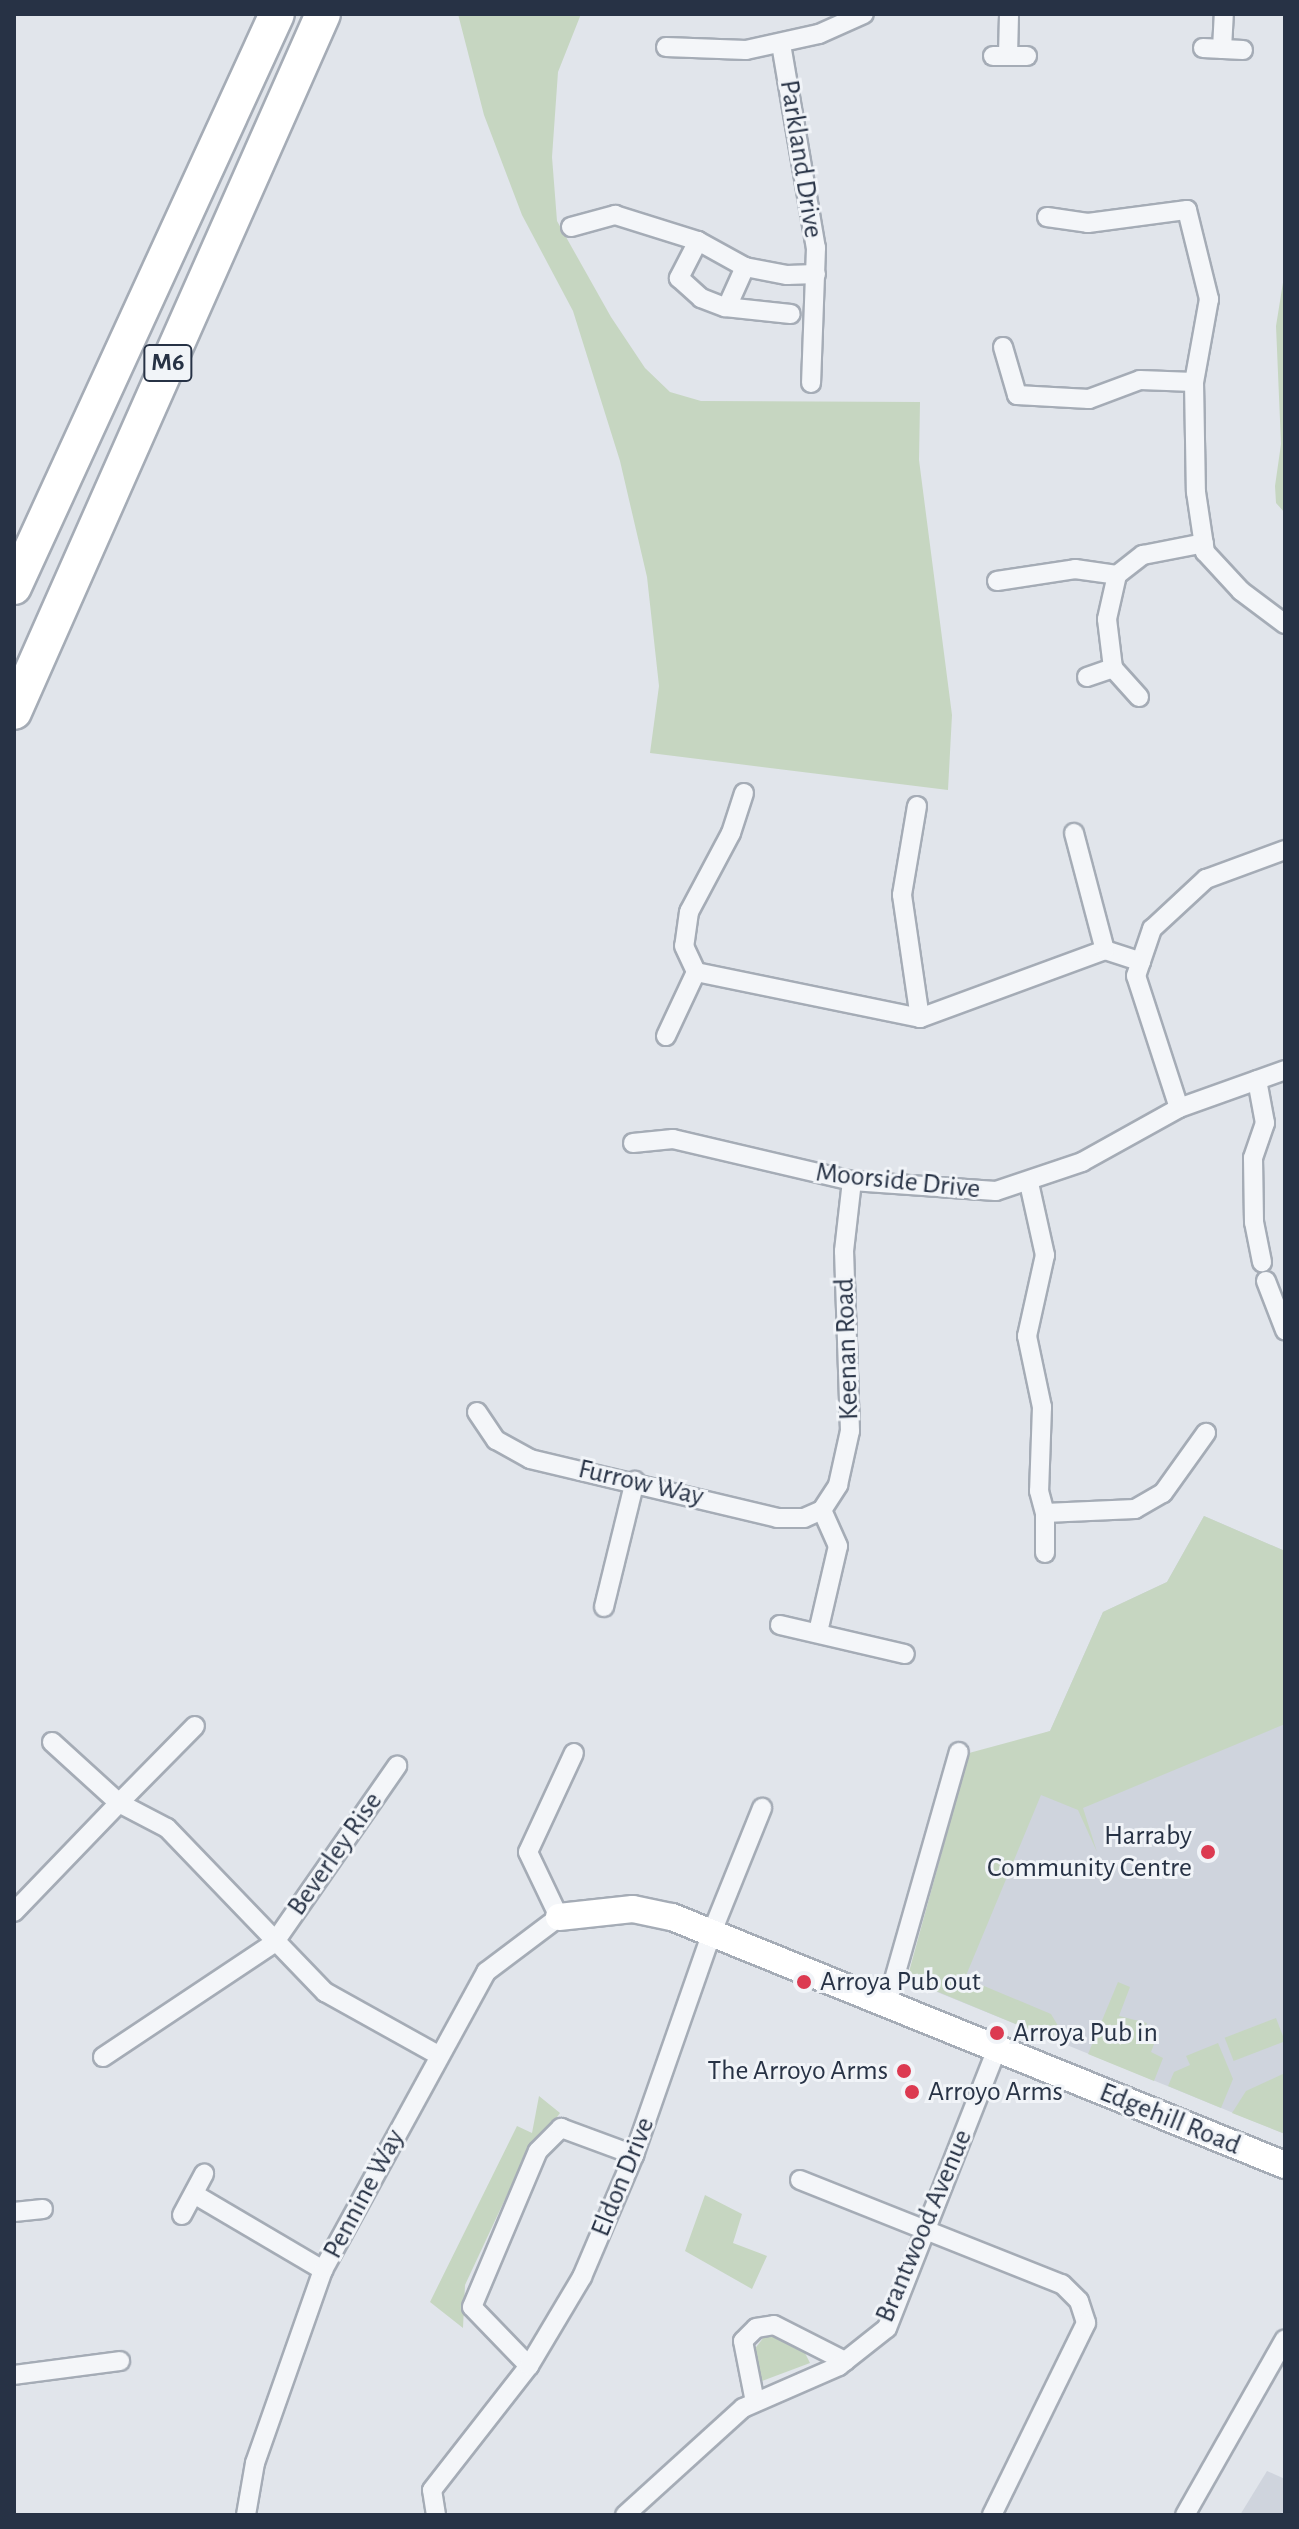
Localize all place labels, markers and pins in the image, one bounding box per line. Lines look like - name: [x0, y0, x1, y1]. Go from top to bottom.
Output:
- place label: Harraby Community Centre: [987, 1819, 1192, 1885]
- marker: Harraby Community Centre: [1199, 1843, 1217, 1861]
- place label: Arroya Pub out: [820, 1965, 981, 1999]
- marker: Arroya Pub out: [795, 1973, 813, 1991]
- place label: Arroya Pub in: [1013, 2016, 1158, 2050]
- marker: Arroya Pub in: [988, 2024, 1006, 2042]
- place label: The Arroyo Arms: [708, 2054, 888, 2088]
- marker: The Arroyo Arms: [895, 2062, 913, 2080]
- place label: Arroyo Arms: [928, 2075, 1063, 2109]
- marker: Arroyo Arms: [903, 2083, 921, 2101]

